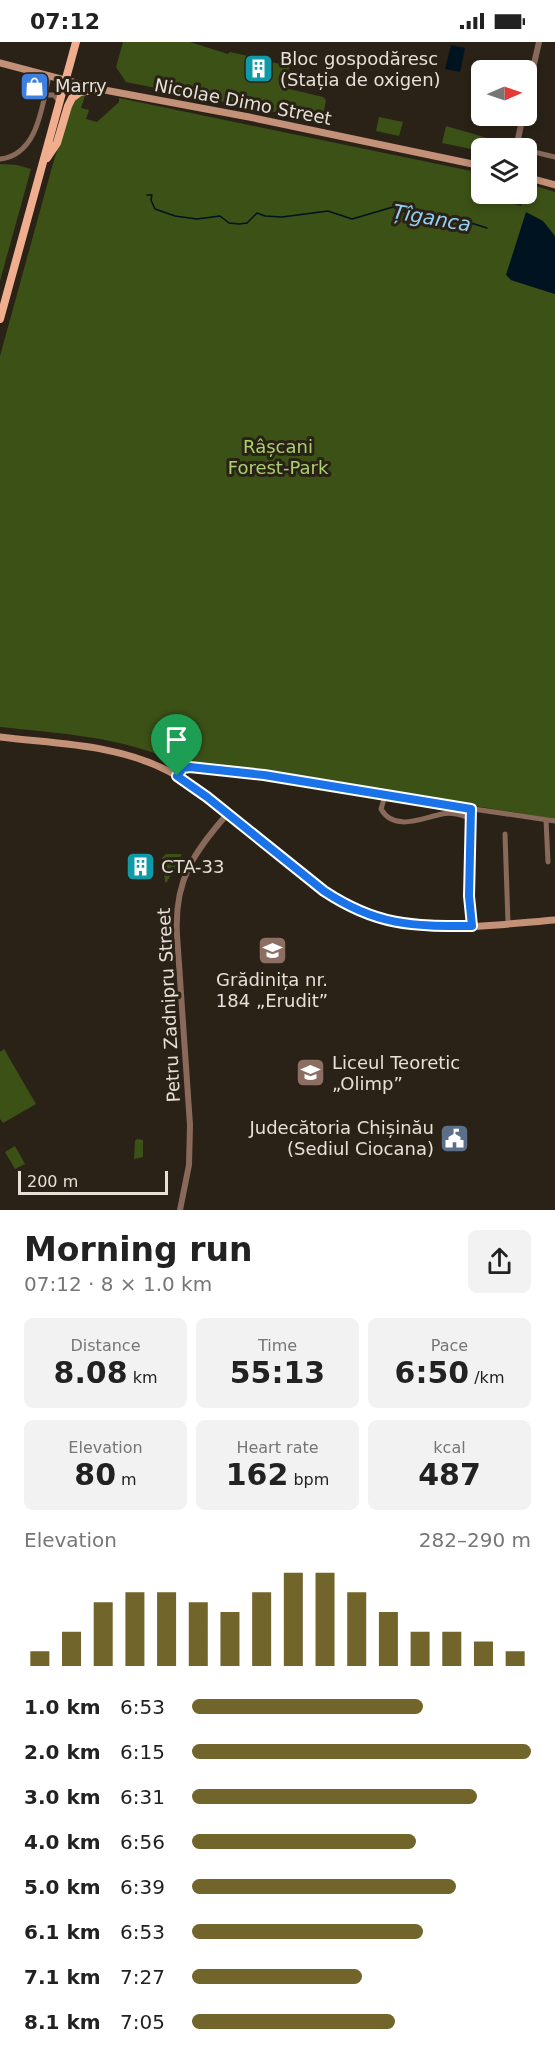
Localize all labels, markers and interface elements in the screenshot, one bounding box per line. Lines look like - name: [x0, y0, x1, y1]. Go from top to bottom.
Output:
- text: 07:12: [30, 9, 100, 34]
- place label: Bloc gospodăresc (Stația de oxigen): [280, 48, 441, 90]
- building icon: Bloc gospodăresc (Stația de oxigen): [243, 53, 275, 85]
- north arrow: [471, 60, 537, 126]
- map controls: [471, 60, 537, 204]
- shop icon: Marry: [18, 70, 50, 102]
- street label: Nicolae Dimo Street: [153, 74, 333, 129]
- place label: Marry: [55, 75, 107, 96]
- button: layers: [471, 138, 537, 204]
- water label: Țîganca: [391, 199, 473, 237]
- park label: Râșcani Forest-Park: [228, 436, 329, 478]
- pin: [151, 714, 202, 776]
- icon: arrive: [160, 723, 193, 756]
- building icon: CTA-33: [124, 851, 156, 883]
- place label: CTA-33: [161, 856, 224, 877]
- street label: Petru Zadnipru Street: [153, 907, 184, 1103]
- school or university icon: Grădinița nr. 184 „Erudit”: [256, 935, 288, 967]
- place label: Grădinița nr. 184 „Erudit”: [216, 969, 328, 1011]
- place label: Liceul Teoretic „Olimp”: [332, 1052, 460, 1094]
- school or university icon: Liceul Teoretic „Olimp”: [295, 1057, 327, 1089]
- place label: Judecătoria Chișinău (Sediul Ciocana): [248, 1117, 434, 1159]
- public building icon: Judecătoria Chișinău (Sediul Ciocana): [439, 1122, 471, 1154]
- scale bar: [18, 1168, 168, 1196]
- text: 200 m: [27, 1172, 78, 1191]
- text: Morning run: [24, 1230, 252, 1269]
- button: share: [468, 1230, 531, 1293]
- text: 07:12 · 8 × 1.0 km: [24, 1272, 212, 1296]
- text: Distance: [71, 1336, 140, 1355]
- text: Time: [258, 1336, 297, 1355]
- text: Pace: [431, 1336, 468, 1355]
- text: 8.08: [54, 1355, 128, 1390]
- text: 55:13: [230, 1355, 325, 1390]
- text: 6:50: [395, 1355, 469, 1390]
- text: km: [128, 1368, 157, 1387]
- text: /km: [469, 1368, 504, 1387]
- text: Elevation: [68, 1438, 143, 1457]
- text: Heart rate: [236, 1438, 319, 1457]
- text: kcal: [433, 1438, 466, 1457]
- text: 80: [74, 1457, 116, 1492]
- text: 162: [226, 1457, 288, 1492]
- text: 487: [418, 1457, 481, 1492]
- text: m: [116, 1470, 137, 1489]
- text: bpm: [288, 1470, 329, 1489]
- text: Elevation: [24, 1528, 117, 1552]
- text: 282–290 m: [419, 1528, 531, 1552]
- text: 1.0 km: [24, 1695, 101, 1719]
- text: 6:53: [120, 1695, 165, 1719]
- text: 2.0 km: [24, 1740, 101, 1764]
- text: 6:15: [120, 1740, 165, 1764]
- text: 3.0 km: [24, 1785, 101, 1809]
- text: 6:31: [120, 1785, 165, 1809]
- text: 4.0 km: [24, 1830, 101, 1854]
- text: 6:56: [120, 1830, 165, 1854]
- text: 5.0 km: [24, 1875, 101, 1899]
- text: 6:39: [120, 1875, 165, 1899]
- text: 6.1 km: [24, 1920, 101, 1944]
- text: 6:53: [120, 1920, 165, 1944]
- text: 7.1 km: [24, 1965, 101, 1989]
- text: 7:27: [120, 1965, 165, 1989]
- text: 8.1 km: [24, 2010, 101, 2034]
- text: 7:05: [120, 2010, 165, 2034]

